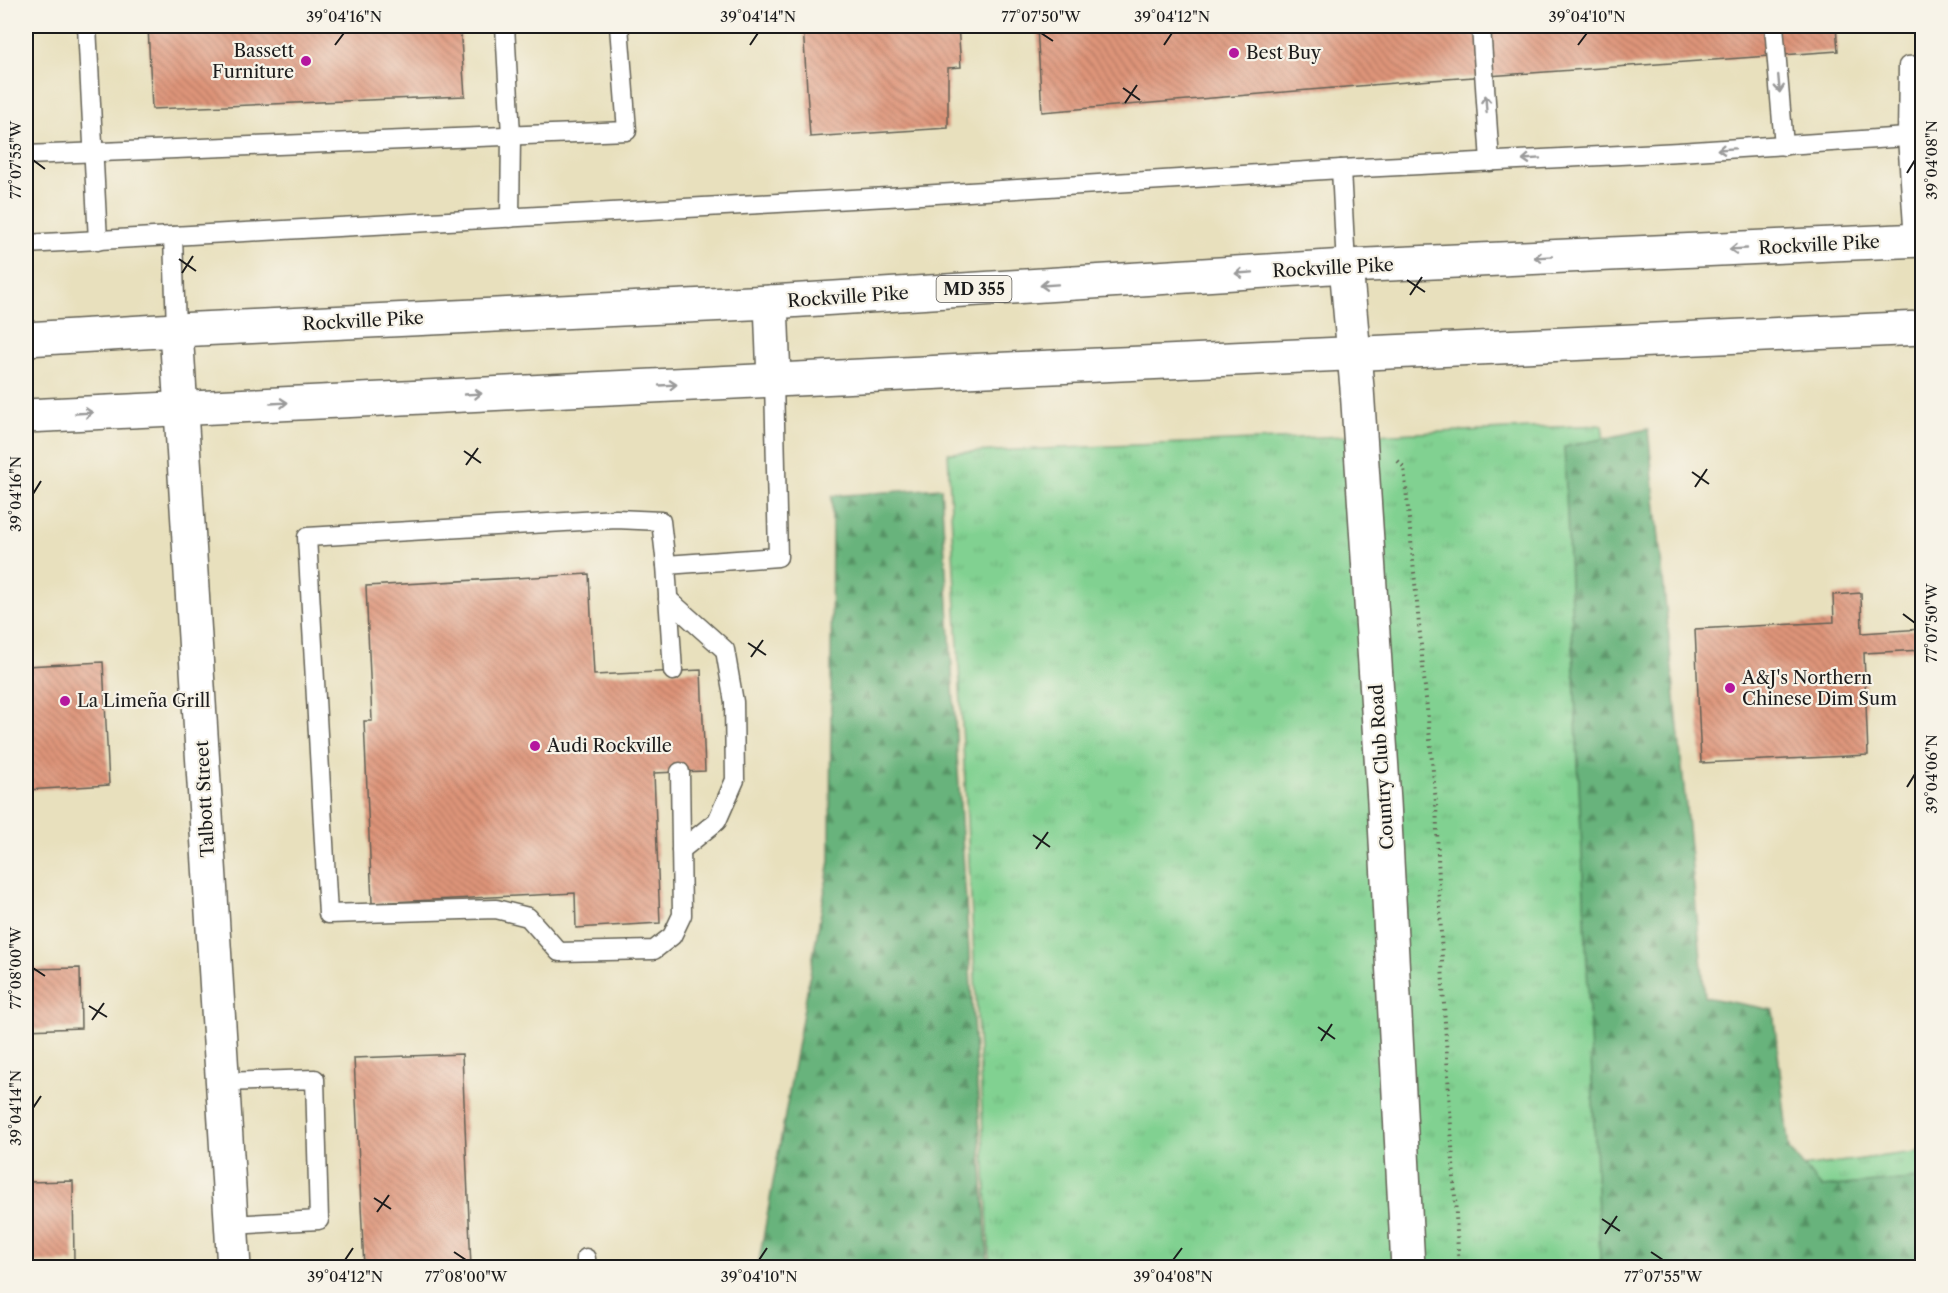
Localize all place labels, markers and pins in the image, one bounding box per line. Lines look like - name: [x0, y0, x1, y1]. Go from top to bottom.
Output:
- place label: Bassett Furniture: [212, 40, 295, 83]
- place label: Best Buy: [1246, 42, 1322, 64]
- marker: Best Buy: [1227, 46, 1241, 60]
- marker: Bassett Furniture: [299, 54, 313, 68]
- place label: A&J's Northern Chinese Dim Sum: [1741, 667, 1897, 710]
- marker: A&J's Northern Chinese Dim Sum: [1723, 681, 1737, 695]
- place label: La Limeña Grill: [77, 690, 210, 712]
- marker: La Limeña Grill: [58, 694, 72, 708]
- place label: Audi Rockville: [546, 735, 672, 757]
- marker: Audi Rockville: [528, 739, 542, 753]

